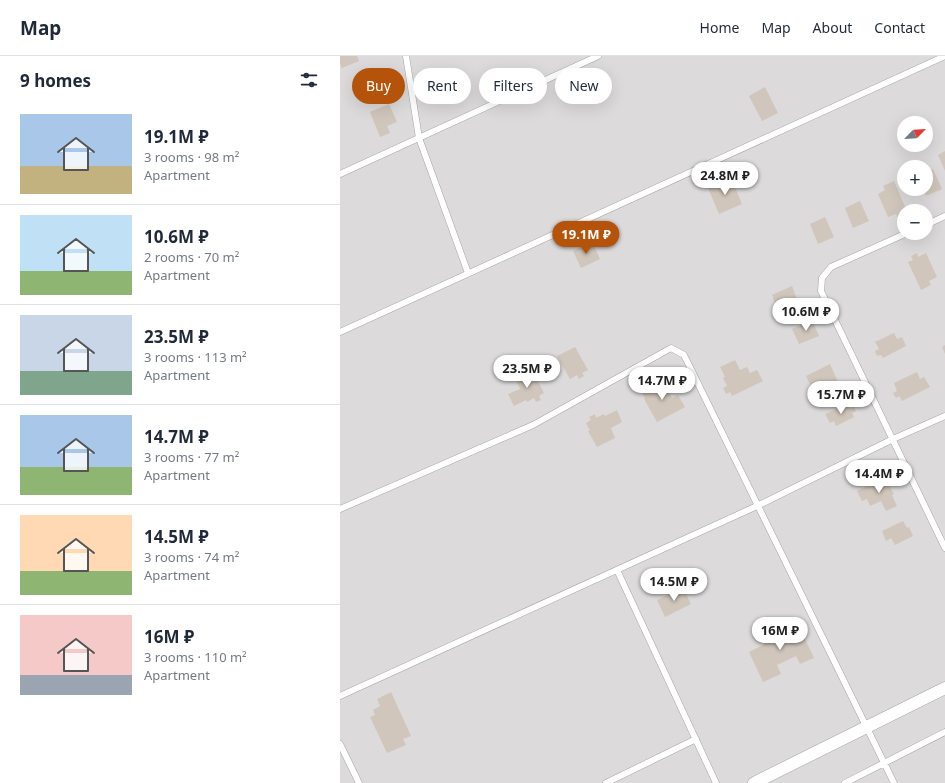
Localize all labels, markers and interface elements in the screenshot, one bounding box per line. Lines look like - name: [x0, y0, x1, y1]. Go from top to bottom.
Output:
- text: Map: [20, 15, 61, 41]
- text: Home: [700, 18, 739, 37]
- text: Map: [761, 18, 791, 37]
- text: About: [813, 18, 852, 37]
- text: Contact: [874, 18, 925, 37]
- chip: Buy: [352, 68, 405, 104]
- chip: Rent: [413, 68, 471, 104]
- chip: Filters: [479, 68, 547, 104]
- chip: New: [555, 68, 612, 104]
- text: 9 homes: [20, 69, 91, 92]
- icon: filters: [298, 69, 320, 91]
- north arrow: [897, 116, 933, 152]
- map controls: [897, 116, 933, 240]
- text: 19.1M ₽: [144, 125, 209, 148]
- icon: home: [52, 130, 100, 178]
- text: 3 rooms · 98 m²: [144, 148, 239, 166]
- button: +: [897, 160, 933, 196]
- pin: 24.8M ₽: [688, 162, 762, 196]
- text: Apartment: [144, 166, 210, 184]
- text: 24.8M ₽: [700, 166, 750, 184]
- button: −: [897, 204, 933, 240]
- pin: 19.1M ₽: [549, 221, 623, 255]
- text: 10.6M ₽: [144, 225, 209, 248]
- text: 19.1M ₽: [561, 225, 611, 243]
- icon: home: [52, 231, 100, 279]
- text: 2 rooms · 70 m²: [144, 248, 239, 266]
- text: Apartment: [144, 266, 210, 284]
- pin: 10.6M ₽: [769, 298, 843, 332]
- text: 10.6M ₽: [781, 302, 831, 320]
- text: 23.5M ₽: [144, 325, 209, 348]
- icon: home: [52, 331, 100, 379]
- text: 3 rooms · 113 m²: [144, 348, 247, 366]
- pin: 23.5M ₽: [490, 355, 564, 389]
- text: 23.5M ₽: [502, 359, 552, 377]
- text: Apartment: [144, 366, 210, 384]
- pin: 14.7M ₽: [625, 367, 699, 401]
- text: 14.7M ₽: [637, 371, 687, 389]
- pin: 15.7M ₽: [804, 381, 878, 415]
- text: 15.7M ₽: [816, 385, 866, 403]
- text: 14.7M ₽: [144, 425, 209, 448]
- icon: home: [52, 431, 100, 479]
- text: 3 rooms · 77 m²: [144, 448, 239, 466]
- pin: 14.4M ₽: [842, 460, 916, 494]
- text: 14.4M ₽: [854, 464, 904, 482]
- text: Apartment: [144, 466, 210, 484]
- text: 14.5M ₽: [144, 525, 209, 548]
- icon: home: [52, 531, 100, 579]
- text: 3 rooms · 74 m²: [144, 548, 239, 566]
- text: Apartment: [144, 566, 210, 584]
- pin: 14.5M ₽: [637, 568, 711, 602]
- text: 14.5M ₽: [649, 572, 699, 590]
- pin: 16M ₽: [752, 617, 808, 651]
- text: 16M ₽: [761, 621, 799, 639]
- text: 16M ₽: [144, 625, 194, 648]
- icon: home: [52, 631, 100, 679]
- text: 3 rooms · 110 m²: [144, 648, 247, 666]
- text: Apartment: [144, 666, 210, 684]

